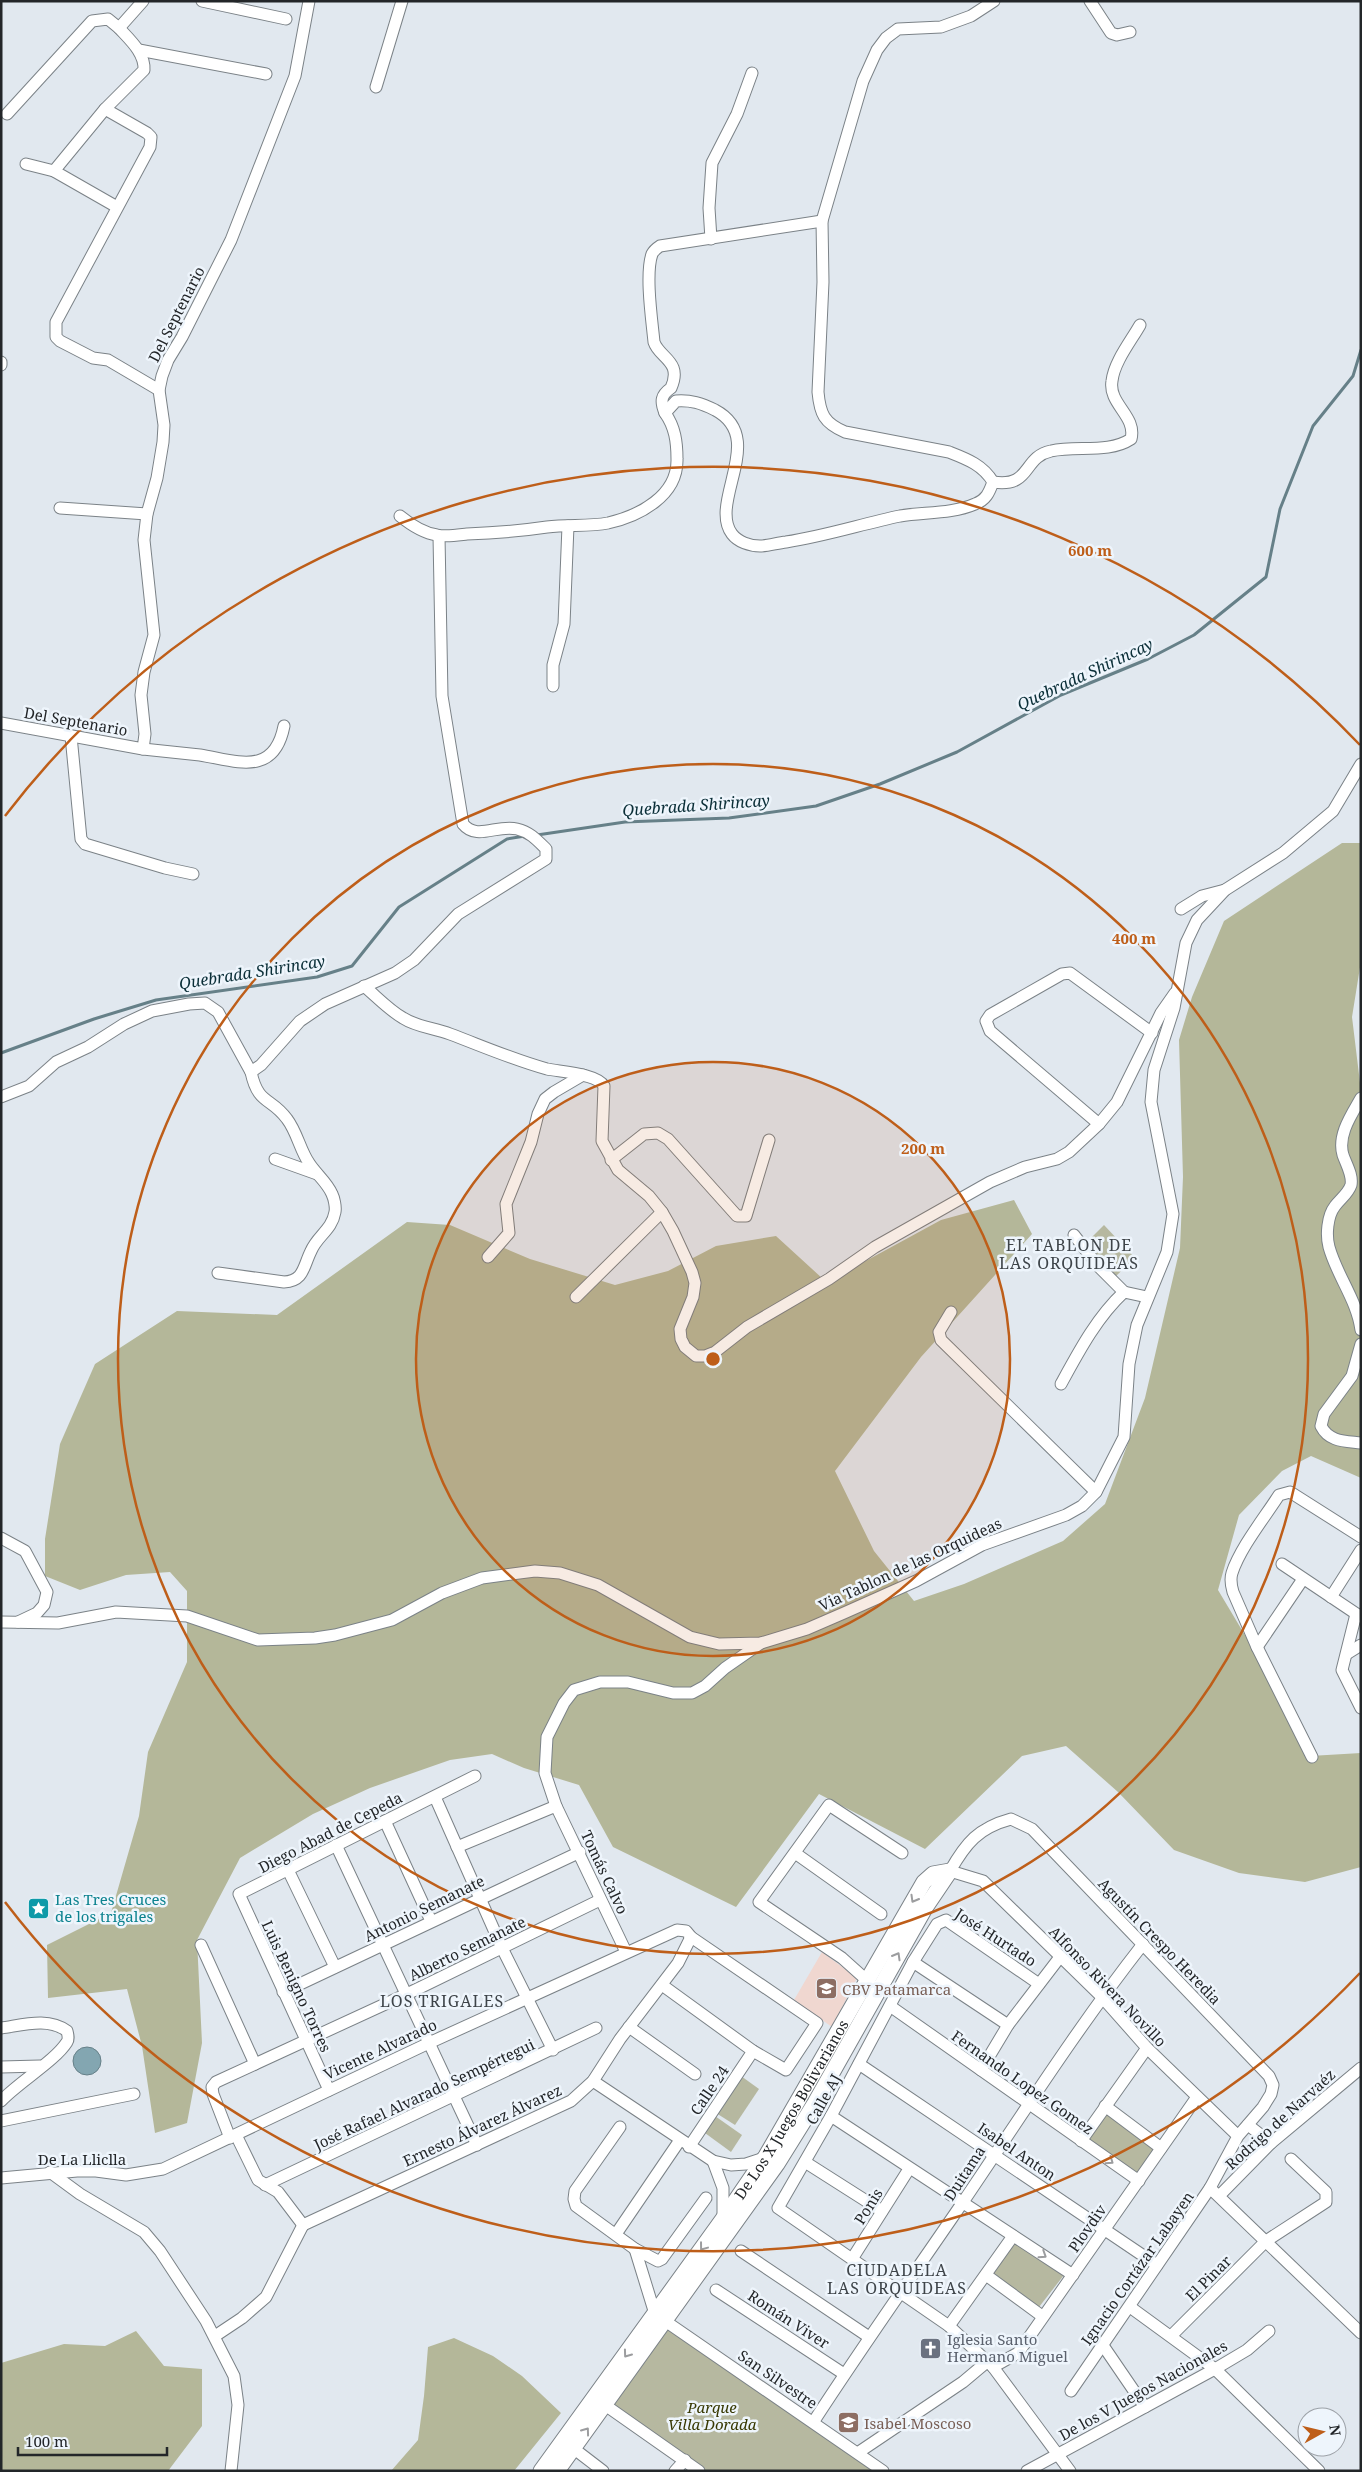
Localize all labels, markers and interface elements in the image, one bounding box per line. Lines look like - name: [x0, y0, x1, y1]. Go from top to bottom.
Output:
- street label: Del Septenario: [143, 263, 209, 365]
- text: 600 m: [1068, 540, 1112, 560]
- water label: Quebrada Shirincay: [1013, 633, 1157, 715]
- street label: Del Septenario: [23, 702, 129, 740]
- water label: Quebrada Shirincay: [622, 789, 770, 821]
- text: 400 m: [1112, 928, 1156, 948]
- water label: Quebrada Shirincay: [177, 950, 327, 994]
- text: 200 m: [901, 1138, 945, 1158]
- district label: EL TABLON DE LAS ORQUIDEAS: [999, 1234, 1139, 1274]
- centre of rings: [704, 1350, 722, 1368]
- street label: Via Tablon de las Orquideas: [815, 1513, 1005, 1615]
- street label: Diego Abad de Cepeda: [255, 1787, 405, 1877]
- street label: Tomás Calvo: [577, 1827, 633, 1917]
- street label: Antonio Semanate: [361, 1870, 487, 1946]
- street label: Agustín Crespo Heredia: [1094, 1873, 1226, 2009]
- place label: Las Tres Cruces de los trigales: [55, 1889, 167, 1926]
- one-way arrow: [911, 1894, 921, 1903]
- place icon: Las Tres Cruces de los trigales: [27, 1896, 51, 1920]
- street label: José Hurtado: [951, 1903, 1040, 1971]
- street label: Alberto Semanate: [405, 1911, 529, 1985]
- street label: Luis Benigno Torres: [258, 1917, 336, 2055]
- street label: Alfonso Rivera Novillo: [1045, 1921, 1171, 2051]
- one-way arrow: [891, 1952, 901, 1961]
- school or university icon: CBV Patamarca: [814, 1977, 838, 2001]
- place label: CBV Patamarca: [842, 1979, 951, 1999]
- district label: LOS TRIGALES: [380, 1990, 504, 2012]
- street label: Vicente Alvarado: [320, 2014, 440, 2084]
- street label: De Los X Juegos Bolivarianos: [729, 2016, 853, 2203]
- street label: Fernando Lopez Gomez: [948, 2025, 1098, 2139]
- street label: José Rafael Alvarado Sempértegui: [310, 2034, 538, 2154]
- street label: Calle 24: [685, 2061, 733, 2119]
- street label: Rodrigo de Narvaéz: [1221, 2064, 1339, 2174]
- street label: Calle AJ: [801, 2070, 845, 2128]
- street label: Ernesto Álvarez Álvarez: [399, 2079, 565, 2171]
- street label: Isabel Anton: [974, 2117, 1060, 2185]
- street label: Duitama: [939, 2142, 989, 2204]
- street label: De La Lliclla: [38, 2149, 126, 2169]
- one-way arrow: [1104, 2155, 1114, 2164]
- street label: Ponis: [849, 2184, 887, 2228]
- street label: Ignacio Cortázar Labayen: [1076, 2187, 1198, 2349]
- street label: Plovdiv: [1063, 2200, 1111, 2256]
- one-way arrow: [700, 2241, 708, 2250]
- one-way arrow: [1038, 2249, 1047, 2259]
- street label: El Pinar: [1181, 2251, 1235, 2305]
- district label: CIUDADELA LAS ORQUIDEAS: [827, 2259, 967, 2299]
- street label: Román Viver: [744, 2285, 834, 2353]
- place label: Iglesia Santo Hermano Miguel: [947, 2329, 1068, 2366]
- street label: De los V Juegos Nacionales: [1055, 2335, 1231, 2445]
- church icon: Iglesia Santo Hermano Miguel: [919, 2336, 943, 2360]
- street label: San Silvestre: [734, 2345, 822, 2413]
- one-way arrow: [624, 2348, 633, 2358]
- park label: Parque Villa Dorada: [668, 2397, 757, 2434]
- north arrow: [1297, 2407, 1347, 2457]
- school or university icon: Isabel Moscoso: [836, 2411, 860, 2435]
- place label: Isabel Moscoso: [864, 2413, 971, 2433]
- text: N: [1325, 2423, 1346, 2437]
- scale bar: [18, 2424, 166, 2456]
- one-way arrow: [580, 2427, 589, 2437]
- text: 100 m: [25, 2431, 68, 2451]

